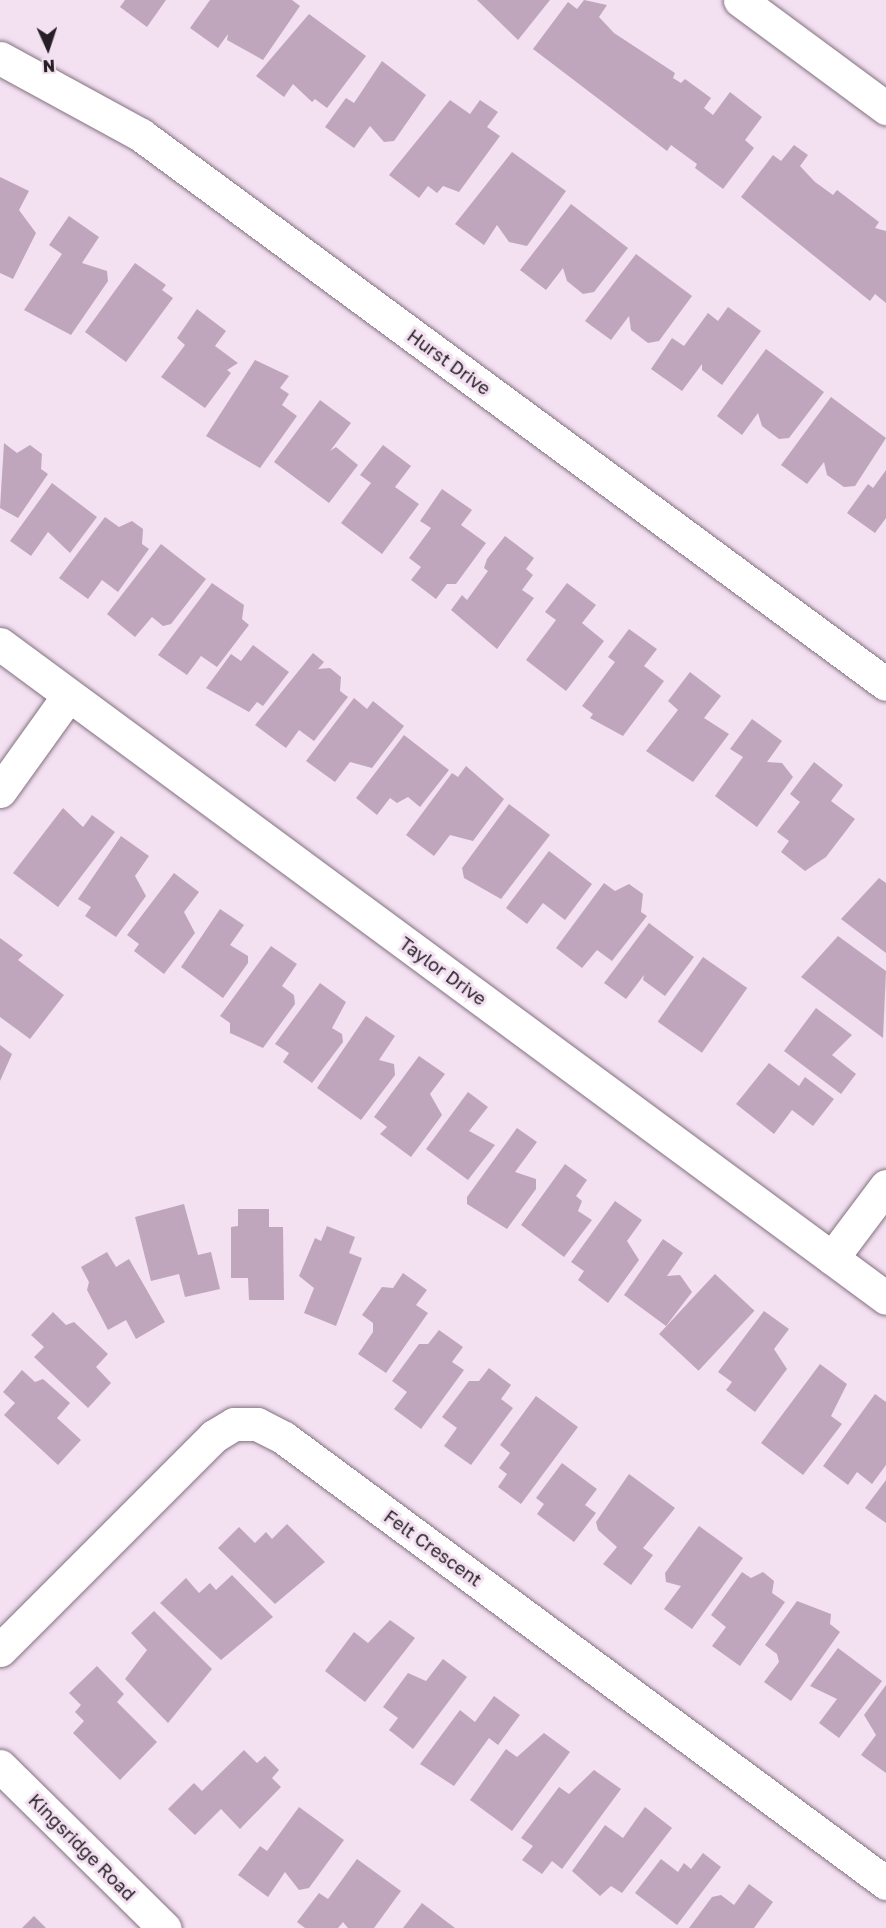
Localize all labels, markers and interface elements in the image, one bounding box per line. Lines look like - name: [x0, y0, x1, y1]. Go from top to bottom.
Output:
- north arrow: [18, 18, 78, 78]
- text: N: [42, 56, 56, 76]
- street label: Hurst Drive: [403, 325, 495, 399]
- street label: Taylor Drive: [395, 932, 491, 1010]
- street label: Felt Crescent: [380, 1505, 486, 1591]
- street label: Kingsridge Road: [24, 1789, 140, 1905]

